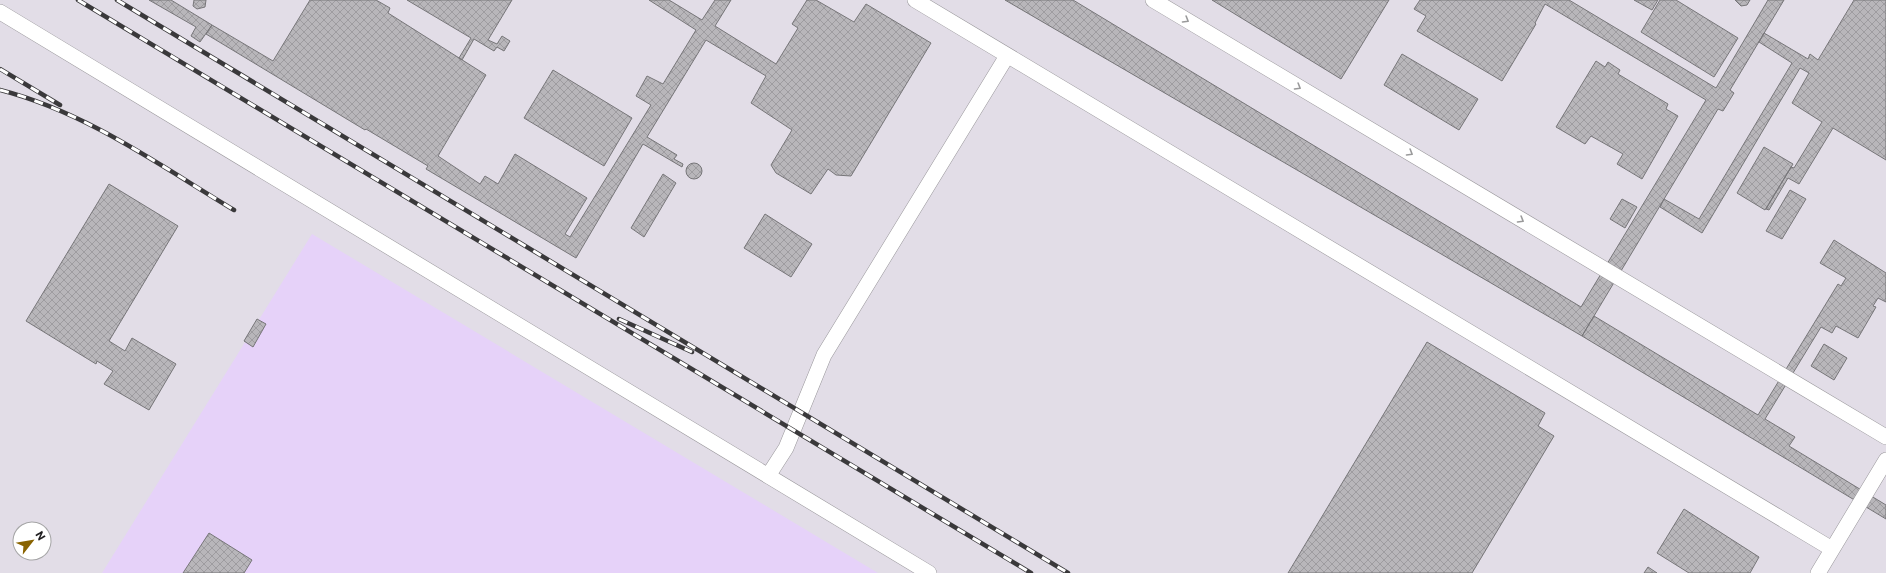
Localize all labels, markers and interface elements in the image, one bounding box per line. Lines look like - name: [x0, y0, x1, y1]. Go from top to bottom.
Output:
- one-way arrow: [1182, 15, 1189, 23]
- one-way arrow: [1294, 82, 1301, 89]
- one-way arrow: [1406, 149, 1413, 156]
- one-way arrow: [1517, 215, 1524, 222]
- north arrow: [12, 521, 52, 561]
- text: N: [33, 529, 49, 542]

